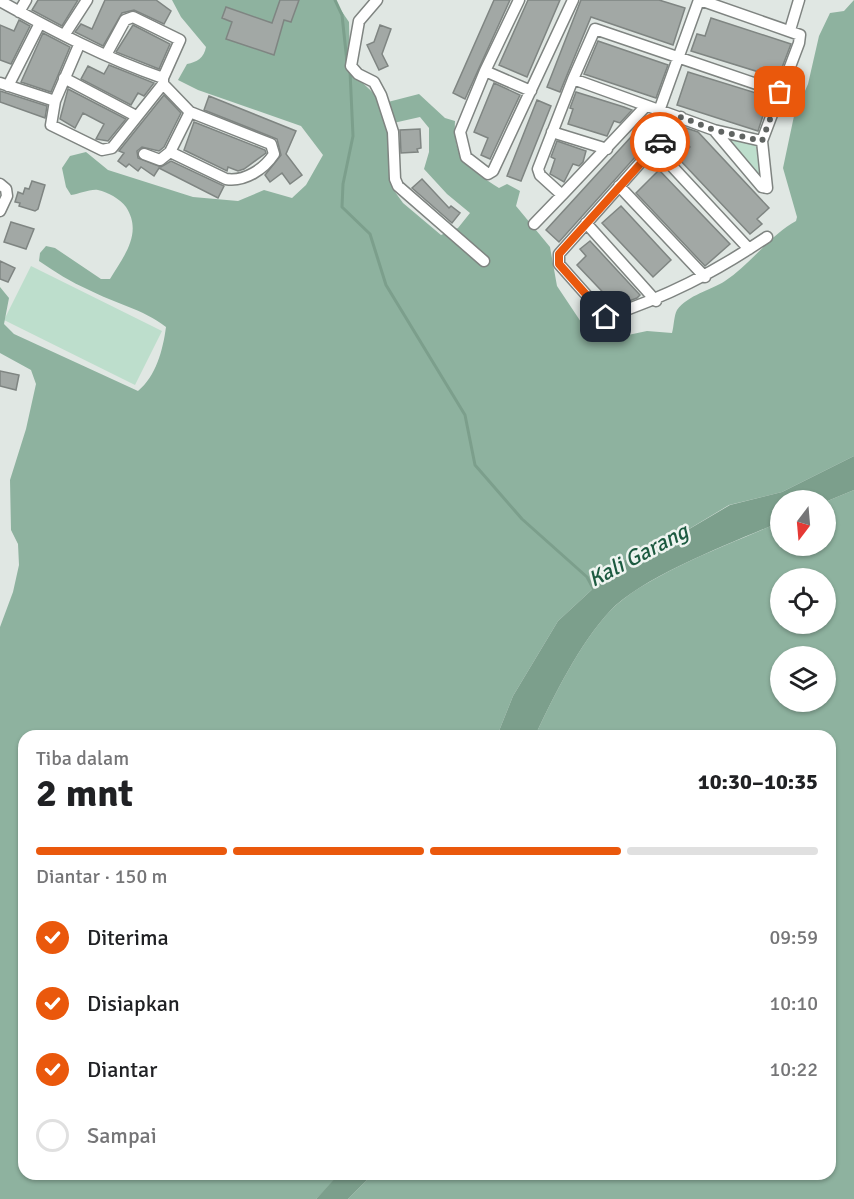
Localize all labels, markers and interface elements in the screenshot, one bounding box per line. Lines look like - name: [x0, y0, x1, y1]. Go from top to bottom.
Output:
- pin: [754, 66, 805, 117]
- icon: bag: [763, 75, 796, 108]
- courier: [630, 112, 690, 172]
- icon: car: [644, 126, 677, 159]
- pin: [580, 291, 631, 342]
- icon: home: [589, 300, 622, 333]
- north arrow: [770, 490, 836, 556]
- map controls: [770, 490, 836, 712]
- water label: Kali Garang: [583, 516, 695, 593]
- button: locate: [770, 568, 836, 634]
- button: layers: [770, 646, 836, 712]
- text: Tiba dalam: [36, 746, 129, 771]
- text: 10:30–10:35: [698, 768, 818, 795]
- text: 2 mnt: [36, 769, 133, 817]
- text: Diantar · 150 m: [36, 864, 168, 889]
- icon: check: [36, 921, 69, 954]
- text: Diterima: [87, 924, 169, 951]
- text: 09:59: [769, 925, 818, 950]
- icon: check: [36, 987, 69, 1020]
- text: Disiapkan: [87, 990, 180, 1017]
- text: 10:10: [769, 991, 818, 1016]
- icon: check: [36, 1053, 69, 1086]
- text: Diantar: [87, 1056, 157, 1083]
- text: 10:22: [769, 1057, 818, 1082]
- text: Sampai: [87, 1122, 157, 1149]

